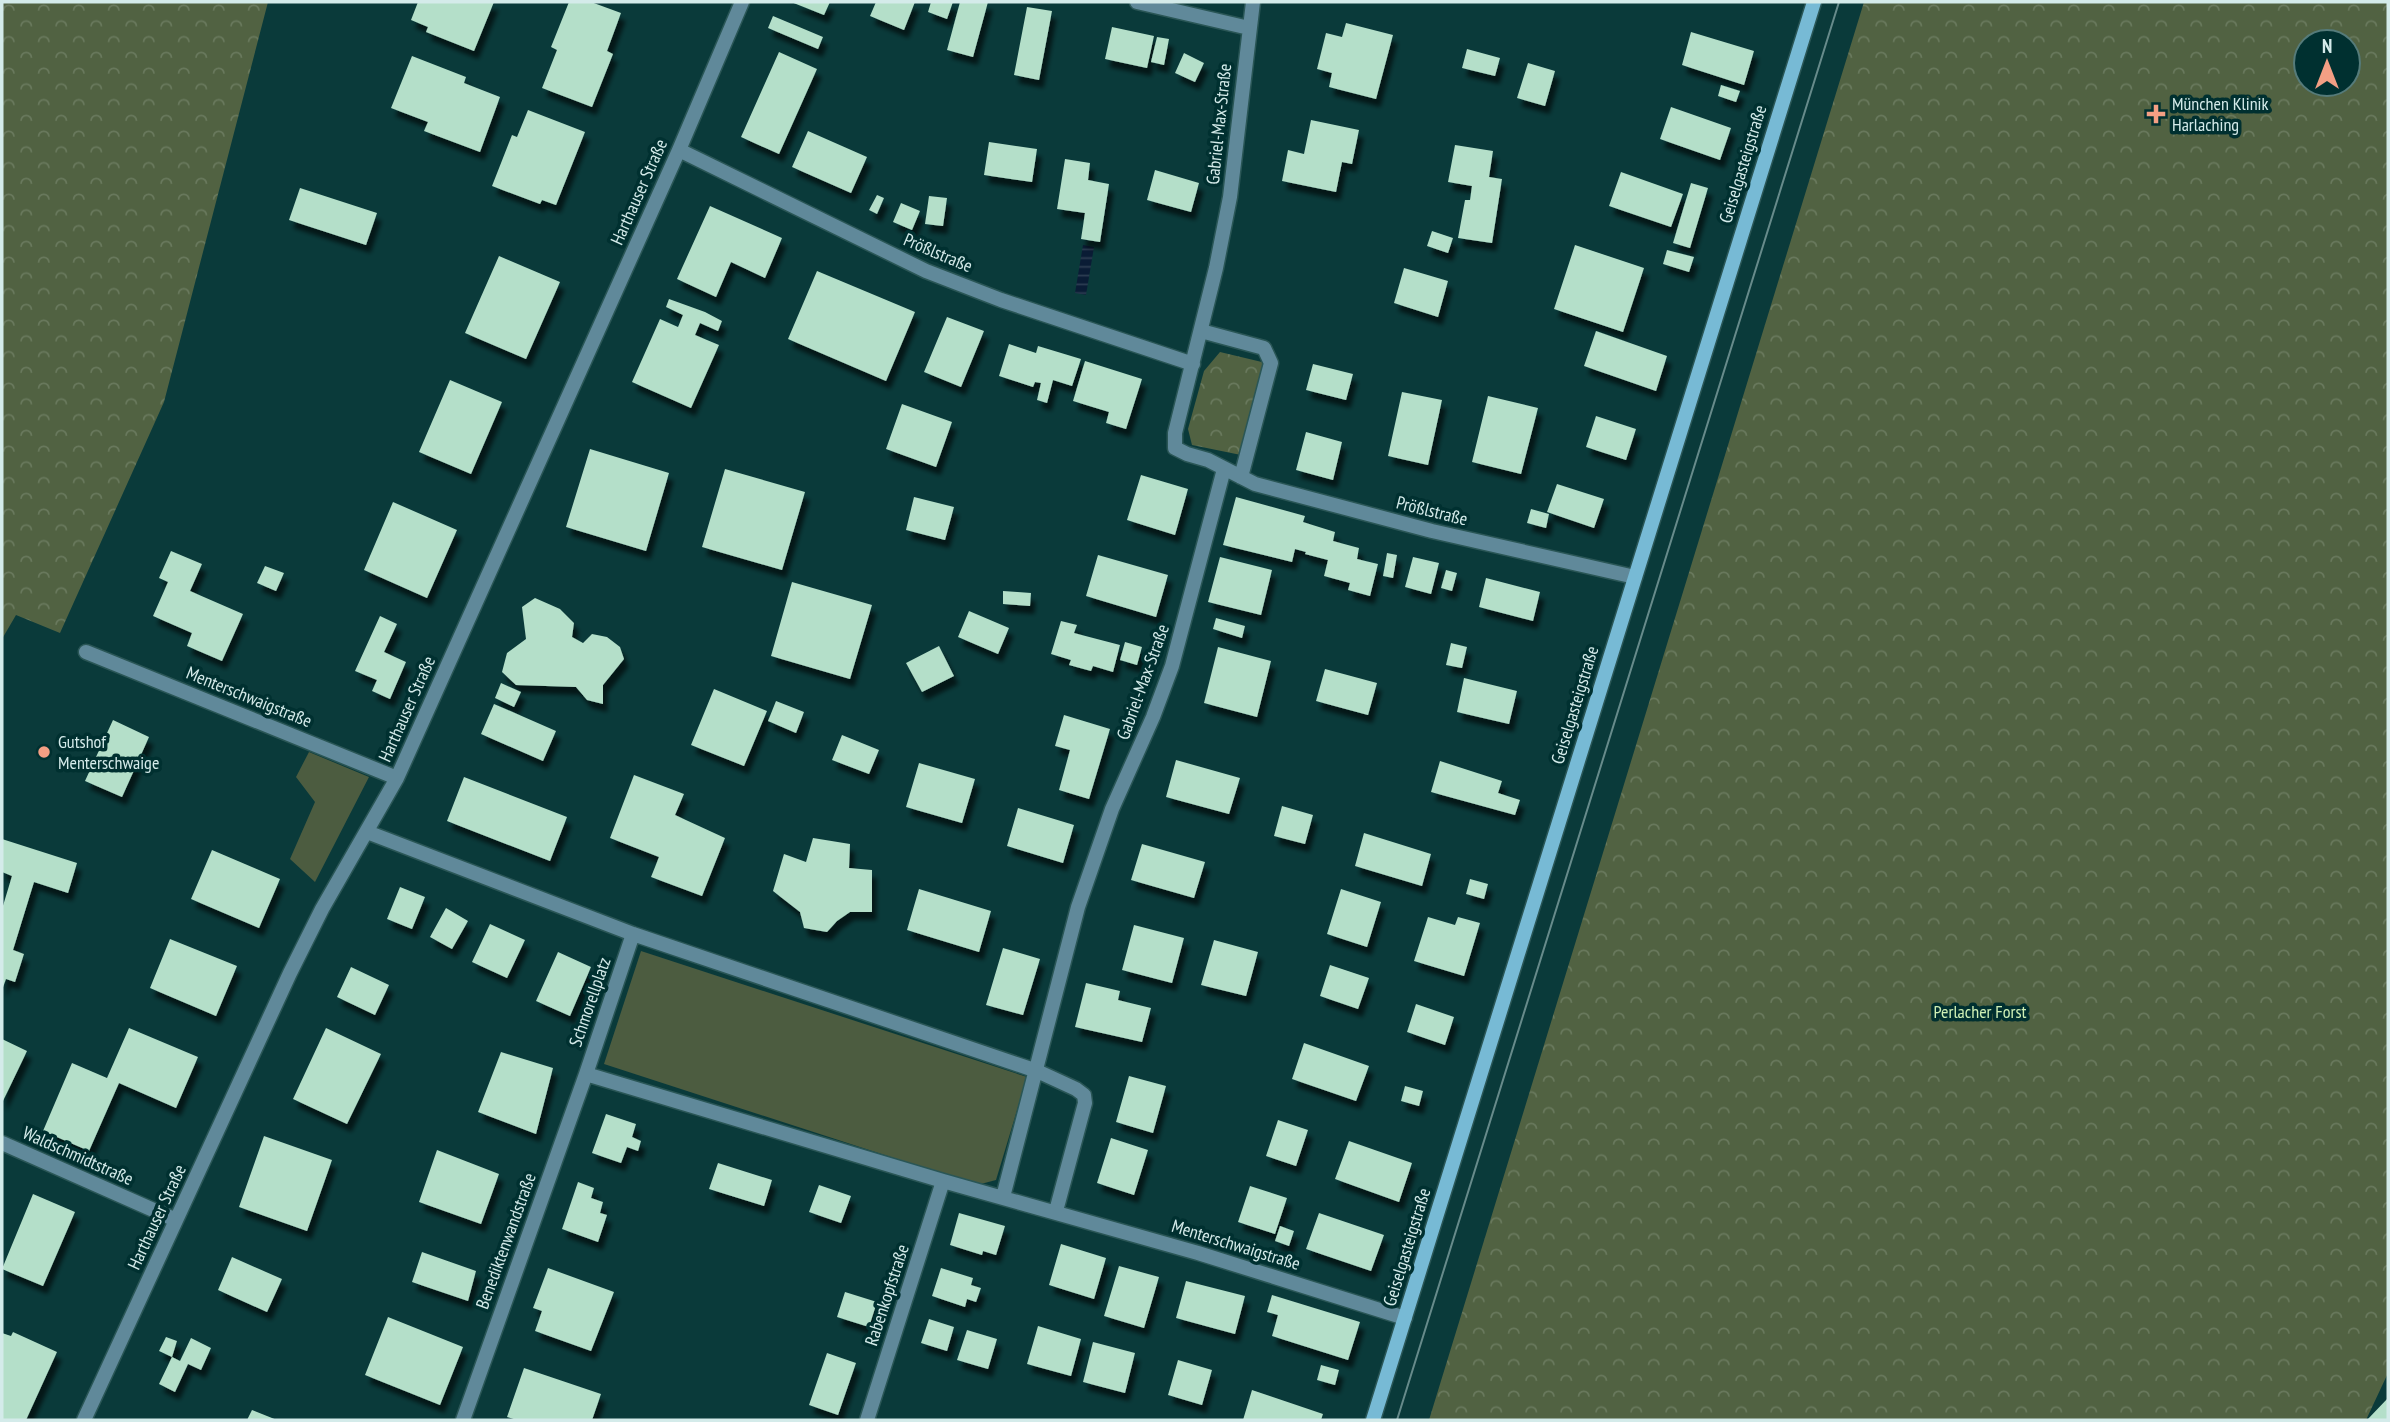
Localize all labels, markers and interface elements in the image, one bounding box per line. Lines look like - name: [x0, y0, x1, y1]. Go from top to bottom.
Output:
- north arrow: [2292, 28, 2362, 98]
- text: N: [2322, 34, 2332, 58]
- street label: Gabriel-Max-Straße: [1201, 62, 1236, 185]
- place label: München Klinik Harlaching: [2172, 92, 2268, 136]
- street label: Geiselgasteigstraße: [1714, 102, 1771, 226]
- marker: München Klinik Harlaching: [2146, 104, 2166, 124]
- street label: Harthauser Straße: [605, 135, 672, 248]
- street label: Prößlstraße: [900, 228, 976, 277]
- street label: Prößlstraße: [1394, 491, 1470, 530]
- street label: Gabriel-Max-Straße: [1111, 621, 1174, 743]
- street label: Geiselgasteigstraße: [1546, 643, 1603, 767]
- street label: Harthauser Straße: [373, 652, 440, 765]
- street label: Menterschwaigstraße: [183, 661, 315, 732]
- place label: Gutshof Menterschwaige: [58, 730, 159, 774]
- marker: Gutshof Menterschwaige: [36, 744, 52, 760]
- street label: Schmorellplatz: [564, 954, 616, 1050]
- park label: Perlacher Forst: [1933, 1000, 2027, 1023]
- street label: Waldschmidtstraße: [19, 1121, 137, 1190]
- street label: Harthauser Straße: [122, 1161, 191, 1273]
- street label: Benediktenwandstraße: [470, 1170, 541, 1312]
- street label: Geiselgasteigstraße: [1378, 1185, 1435, 1309]
- street label: Menterschwaigstraße: [1169, 1214, 1303, 1275]
- street label: Rabenkopfstraße: [859, 1241, 914, 1348]

